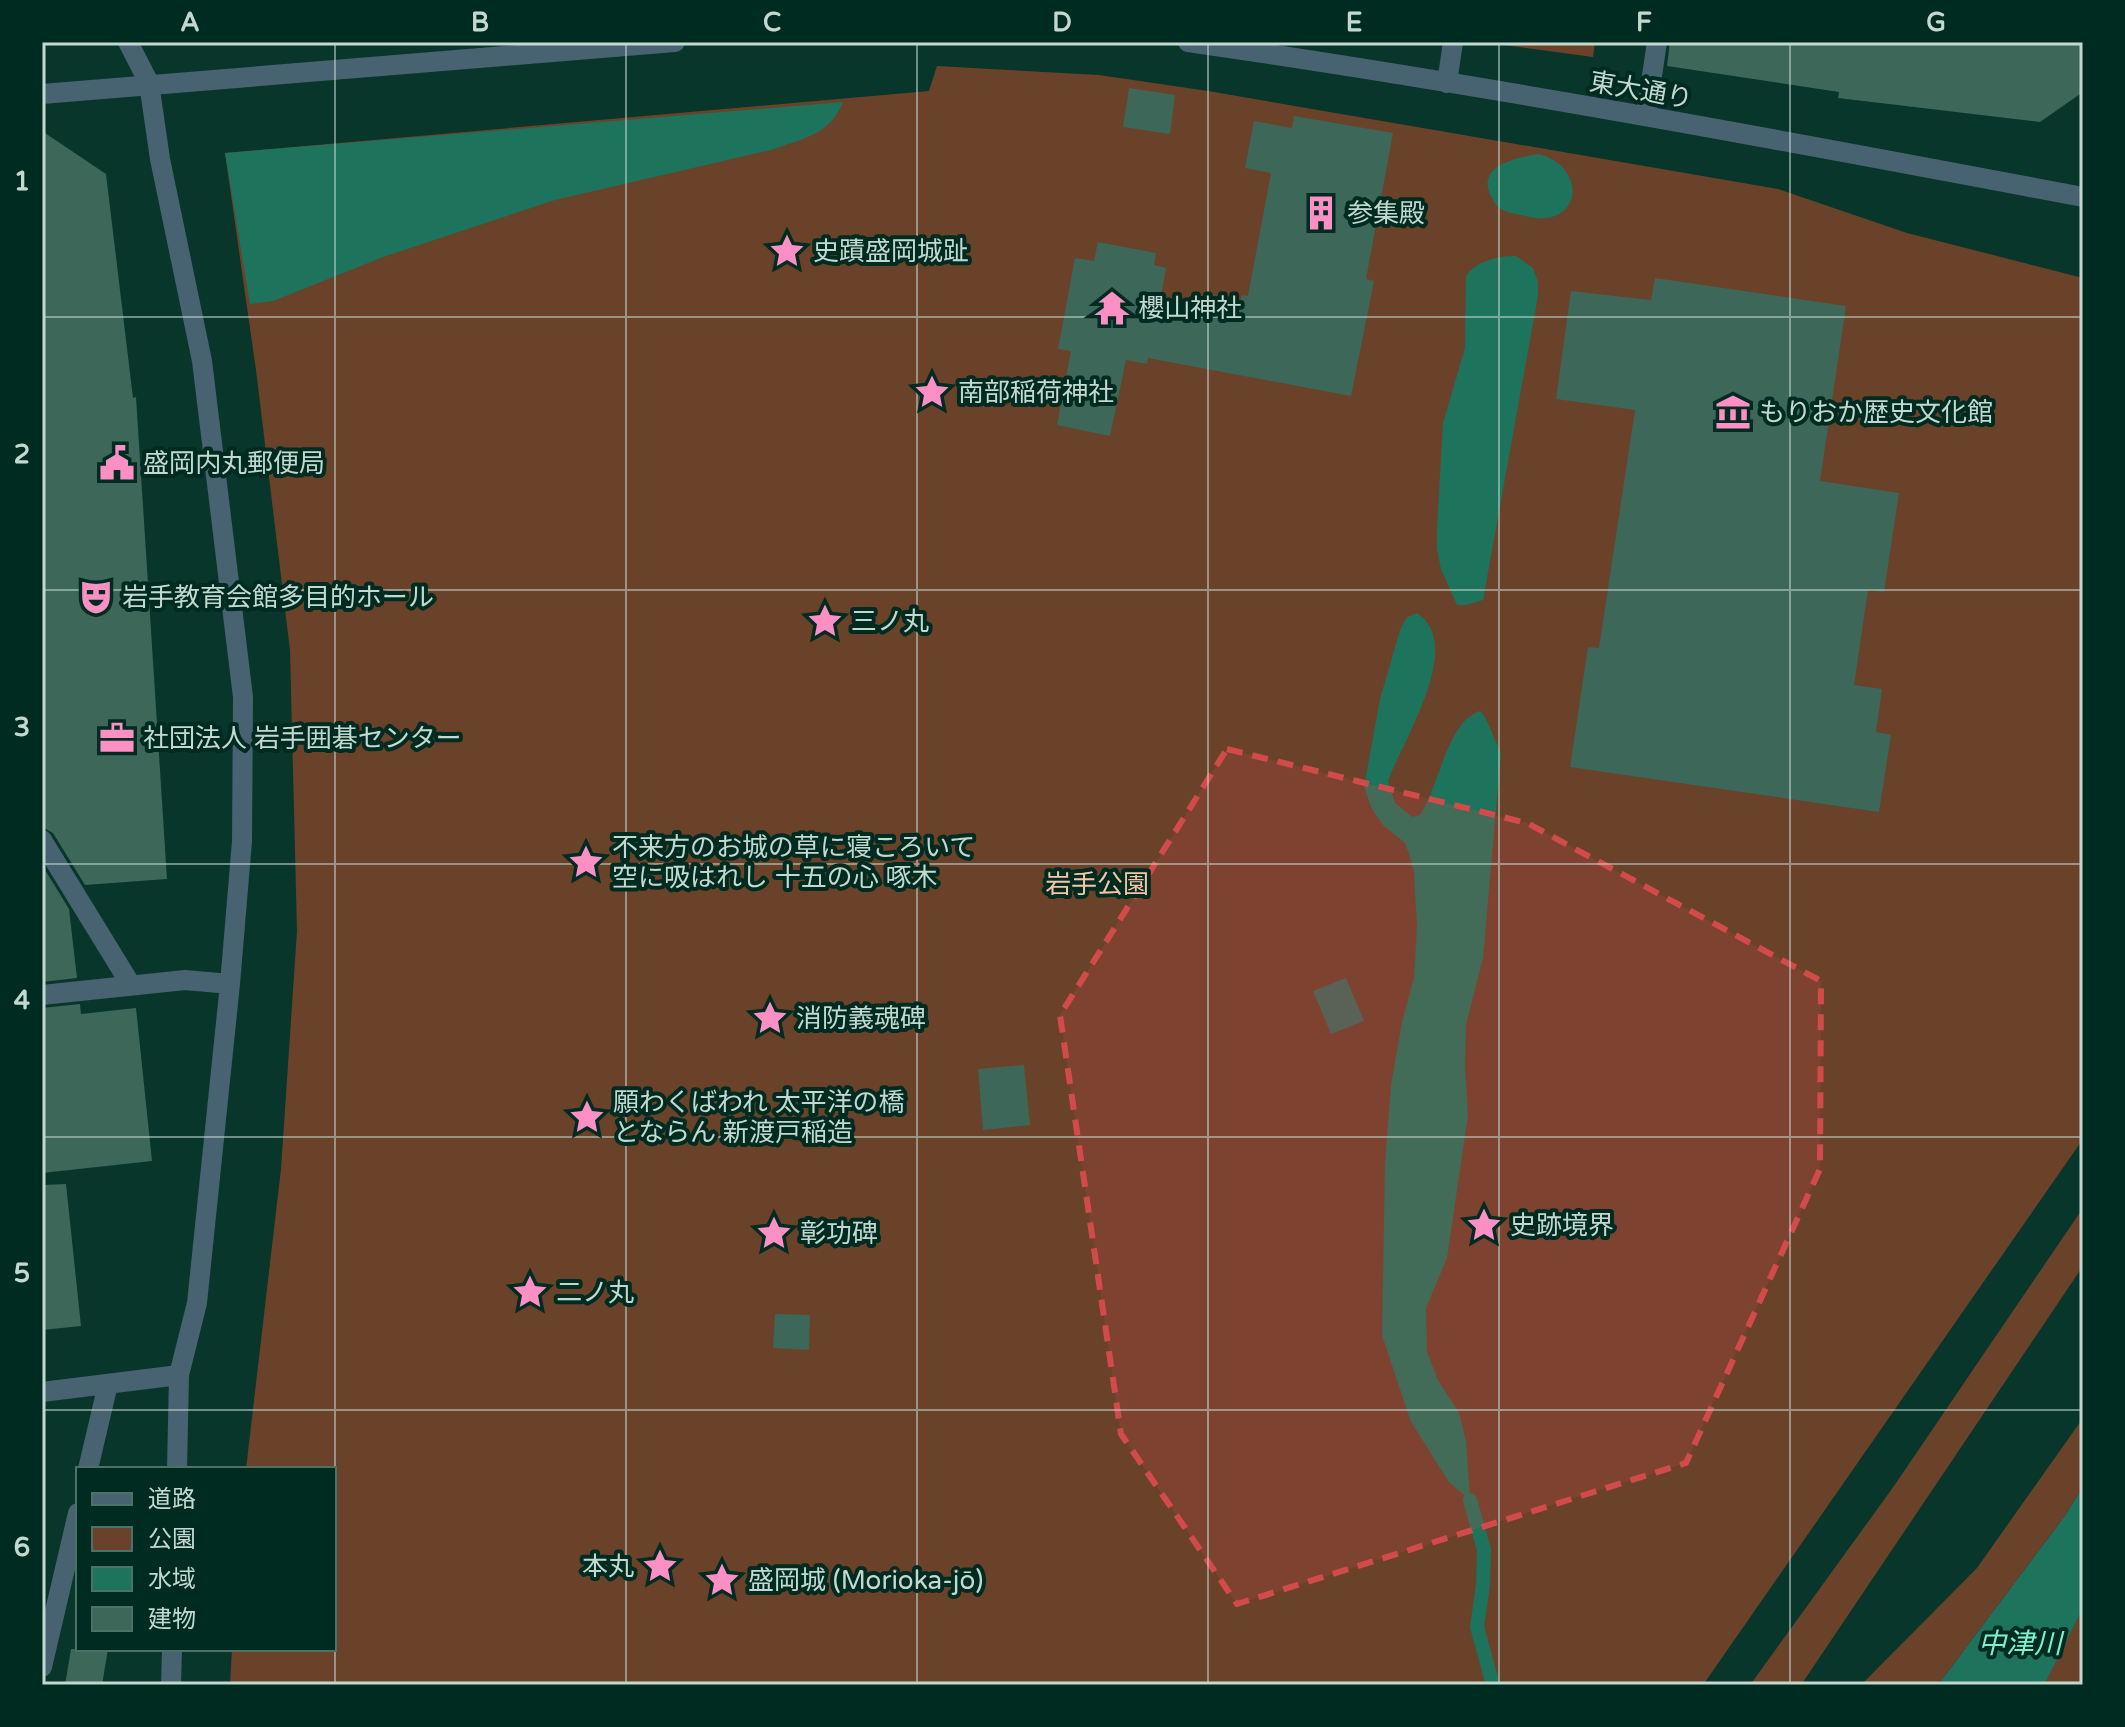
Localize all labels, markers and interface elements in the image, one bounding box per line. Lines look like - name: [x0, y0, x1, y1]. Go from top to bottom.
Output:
- text: A: [180, 7, 200, 38]
- text: B: [471, 7, 489, 38]
- text: C: [763, 7, 781, 38]
- text: D: [1052, 7, 1072, 38]
- text: E: [1346, 7, 1362, 38]
- text: F: [1636, 7, 1652, 38]
- text: G: [1926, 7, 1946, 38]
- street label: 東大通り: [1587, 66, 1695, 115]
- text: 1: [14, 166, 30, 197]
- building icon: 参集殿: [1302, 194, 1340, 232]
- place label: 参集殿: [1347, 198, 1425, 229]
- place icon: 史蹟盛岡城趾: [768, 232, 806, 270]
- place label: 史蹟盛岡城趾: [813, 236, 969, 267]
- temple icon: 櫻山神社: [1093, 289, 1131, 327]
- place label: 櫻山神社: [1138, 293, 1242, 324]
- place icon: 南部稲荷神社: [913, 373, 951, 411]
- place label: 南部稲荷神社: [958, 377, 1114, 408]
- museum icon: もりおか歴史文化館: [1714, 393, 1752, 431]
- place label: もりおか歴史文化館: [1759, 397, 1993, 428]
- text: 2: [14, 439, 30, 470]
- public building icon: 盛岡内丸郵便局: [98, 444, 136, 482]
- place label: 盛岡内丸郵便局: [143, 448, 325, 479]
- theatre icon: 岩手教育会館多目的ホール: [77, 578, 115, 616]
- place label: 岩手教育会館多目的ホール: [122, 582, 434, 613]
- place icon: 三ノ丸: [806, 602, 844, 640]
- place label: 三ノ丸: [851, 606, 929, 637]
- text: 3: [14, 712, 30, 743]
- office icon: 社団法人 岩手囲碁センター: [98, 719, 136, 757]
- place label: 社団法人 岩手囲碁センター: [143, 723, 462, 754]
- place label: 不来方のお城の草に寝ころいて 空に吸はれし 十五の心 啄木: [612, 832, 975, 893]
- place icon: 不来方のお城の草に寝ころいて 空に吸はれし 十五の心 啄木: [567, 843, 605, 881]
- park label: 岩手公園: [1045, 869, 1149, 900]
- text: 4: [14, 985, 30, 1016]
- place icon: 消防義魂碑: [751, 999, 789, 1037]
- place label: 消防義魂碑: [796, 1003, 926, 1034]
- place label: 願わくばわれ 太平洋の橋 とならん 新渡戸稲造: [613, 1087, 904, 1148]
- place icon: 願わくばわれ 太平洋の橋 とならん 新渡戸稲造: [568, 1098, 606, 1136]
- place icon: 史跡境界: [1465, 1206, 1503, 1244]
- place label: 史跡境界: [1510, 1210, 1614, 1241]
- place icon: 彰功碑: [755, 1214, 793, 1252]
- place label: 彰功碑: [800, 1218, 878, 1249]
- text: 5: [14, 1258, 30, 1289]
- place icon: 二ノ丸: [511, 1273, 549, 1311]
- place label: 二ノ丸: [556, 1277, 634, 1308]
- legend: [76, 1467, 336, 1651]
- text: 道路: [148, 1485, 196, 1514]
- text: 公園: [148, 1525, 196, 1554]
- text: 6: [14, 1532, 30, 1563]
- place icon: 本丸: [641, 1547, 679, 1585]
- place label: 本丸: [582, 1551, 634, 1582]
- place icon: 盛岡城 (Morioka-jō): [703, 1561, 741, 1599]
- text: 水域: [148, 1565, 196, 1594]
- place label: 盛岡城 (Morioka-jō): [748, 1565, 983, 1596]
- text: 建物: [148, 1605, 196, 1634]
- water label: 中津川: [1978, 1627, 2065, 1661]

